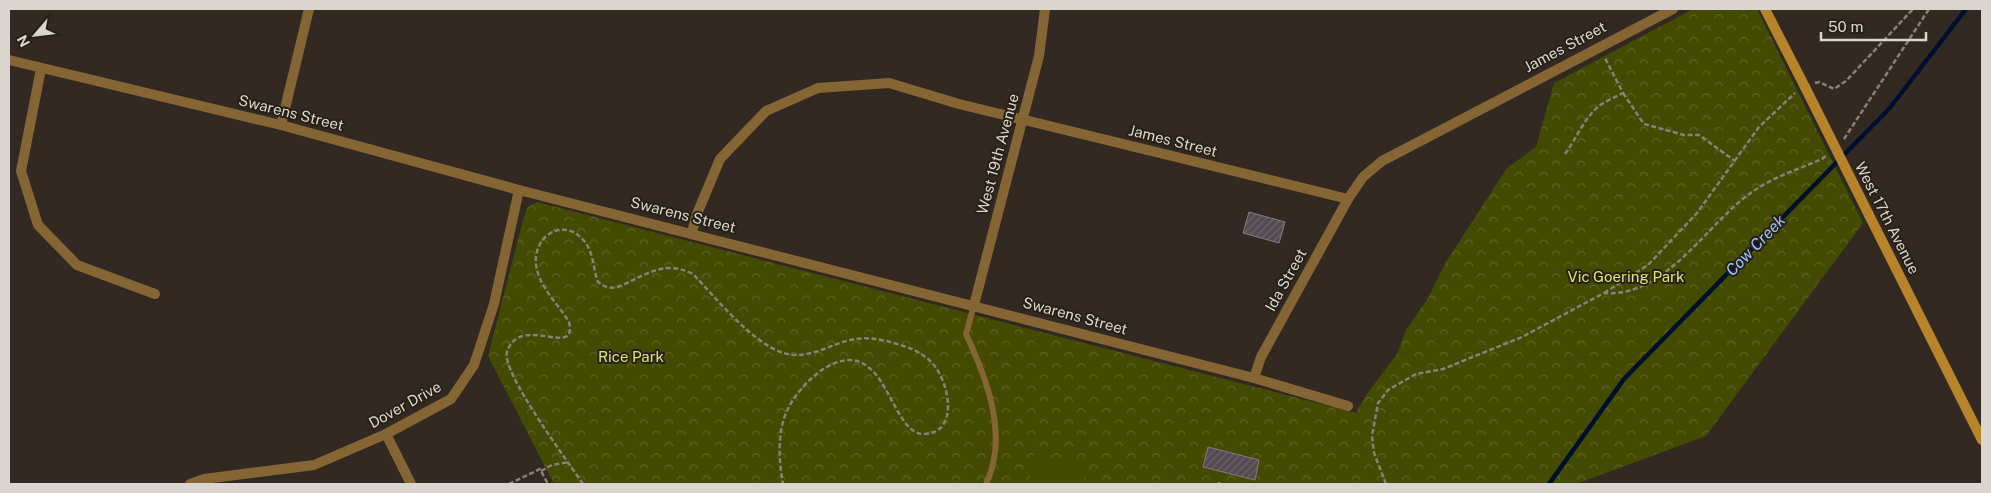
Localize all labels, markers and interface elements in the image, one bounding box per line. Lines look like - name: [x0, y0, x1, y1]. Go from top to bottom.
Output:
- north arrow: [10, 10, 60, 60]
- scale bar: [1821, 10, 1926, 42]
- street label: James Street: [1521, 18, 1609, 75]
- text: 50 m: [1828, 18, 1863, 35]
- text: N: [14, 33, 33, 50]
- street label: Swarens Street: [237, 91, 346, 134]
- street label: West 19th Avenue: [973, 92, 1022, 216]
- street label: James Street: [1127, 121, 1219, 160]
- street label: West 17th Avenue: [1852, 159, 1923, 277]
- street label: Swarens Street: [629, 193, 738, 236]
- water label: Cow Creek: [1722, 211, 1789, 280]
- street label: Ida Street: [1261, 245, 1310, 314]
- park label: Vic Goering Park: [1568, 268, 1684, 285]
- street label: Swarens Street: [1021, 293, 1130, 338]
- park label: Rice Park: [598, 348, 664, 365]
- street label: Dover Drive: [366, 378, 444, 431]

